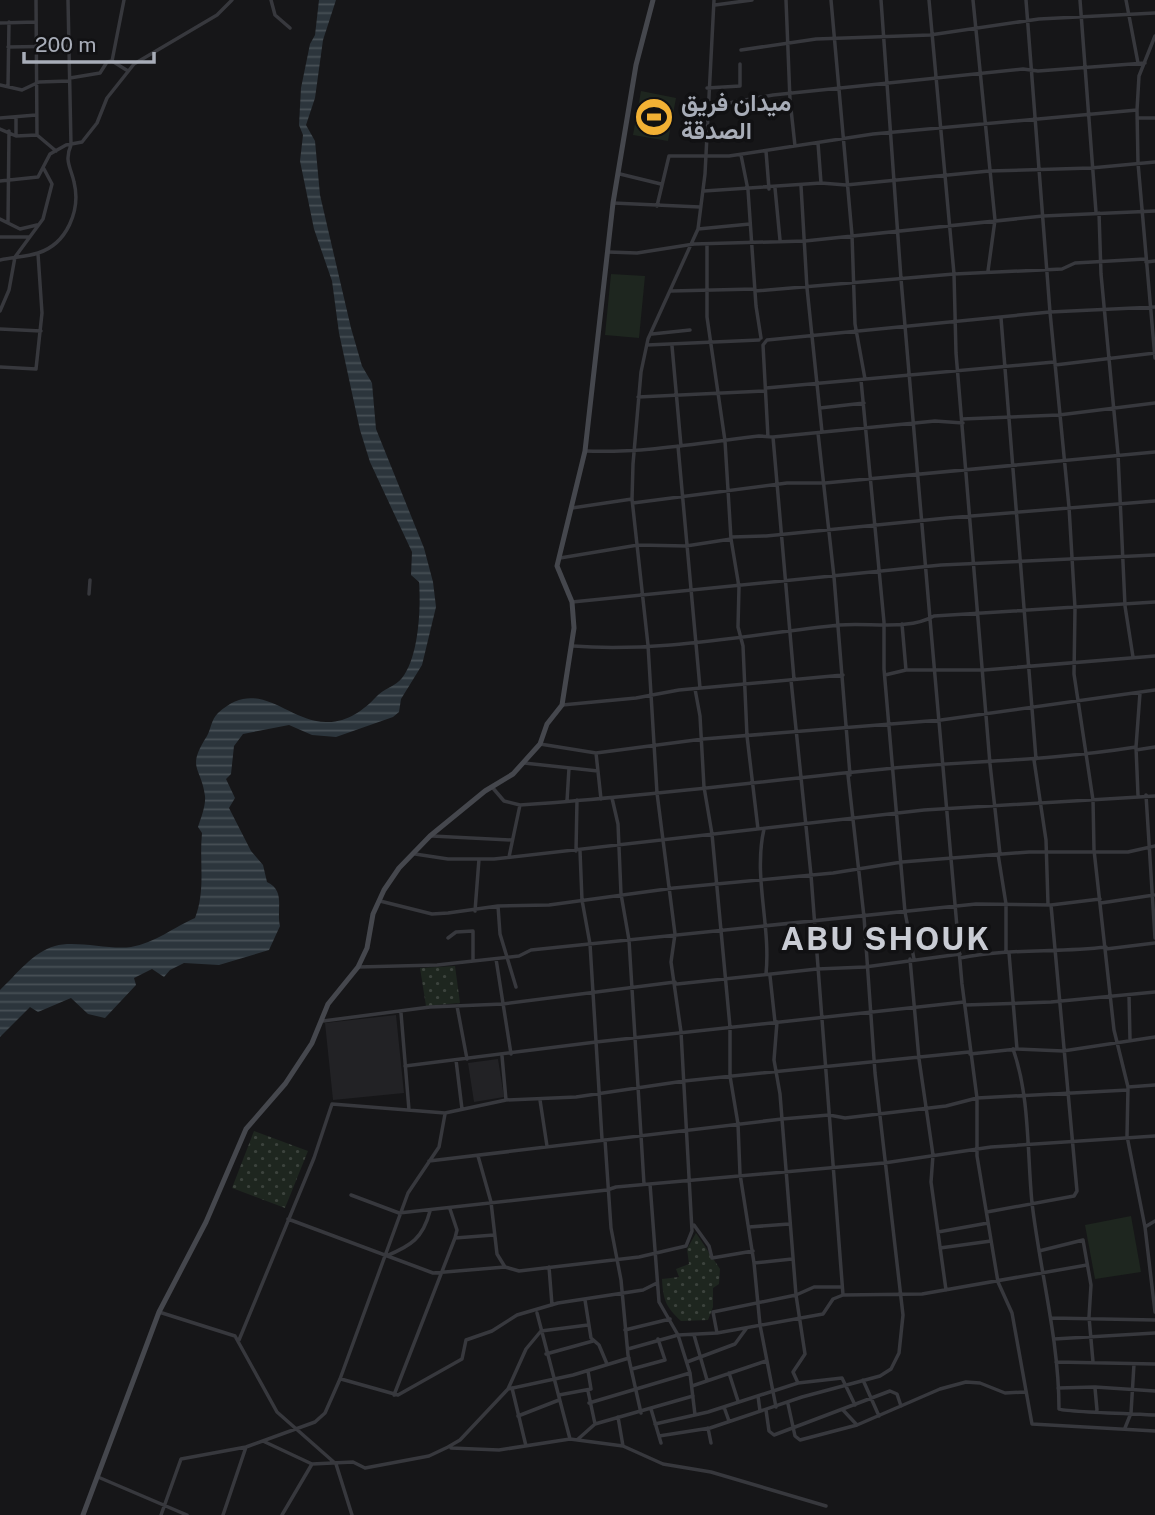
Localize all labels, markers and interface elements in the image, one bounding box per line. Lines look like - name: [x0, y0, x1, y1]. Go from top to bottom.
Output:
- scale bar: [24, 21, 154, 65]
- text: 200 m: [35, 32, 96, 57]
- place label: ميدان فريق الصدقة: [681, 88, 791, 144]
- sports icon: ميدان فريق الصدقة: [633, 96, 675, 138]
- district label: ABU SHOUK: [781, 920, 991, 957]

